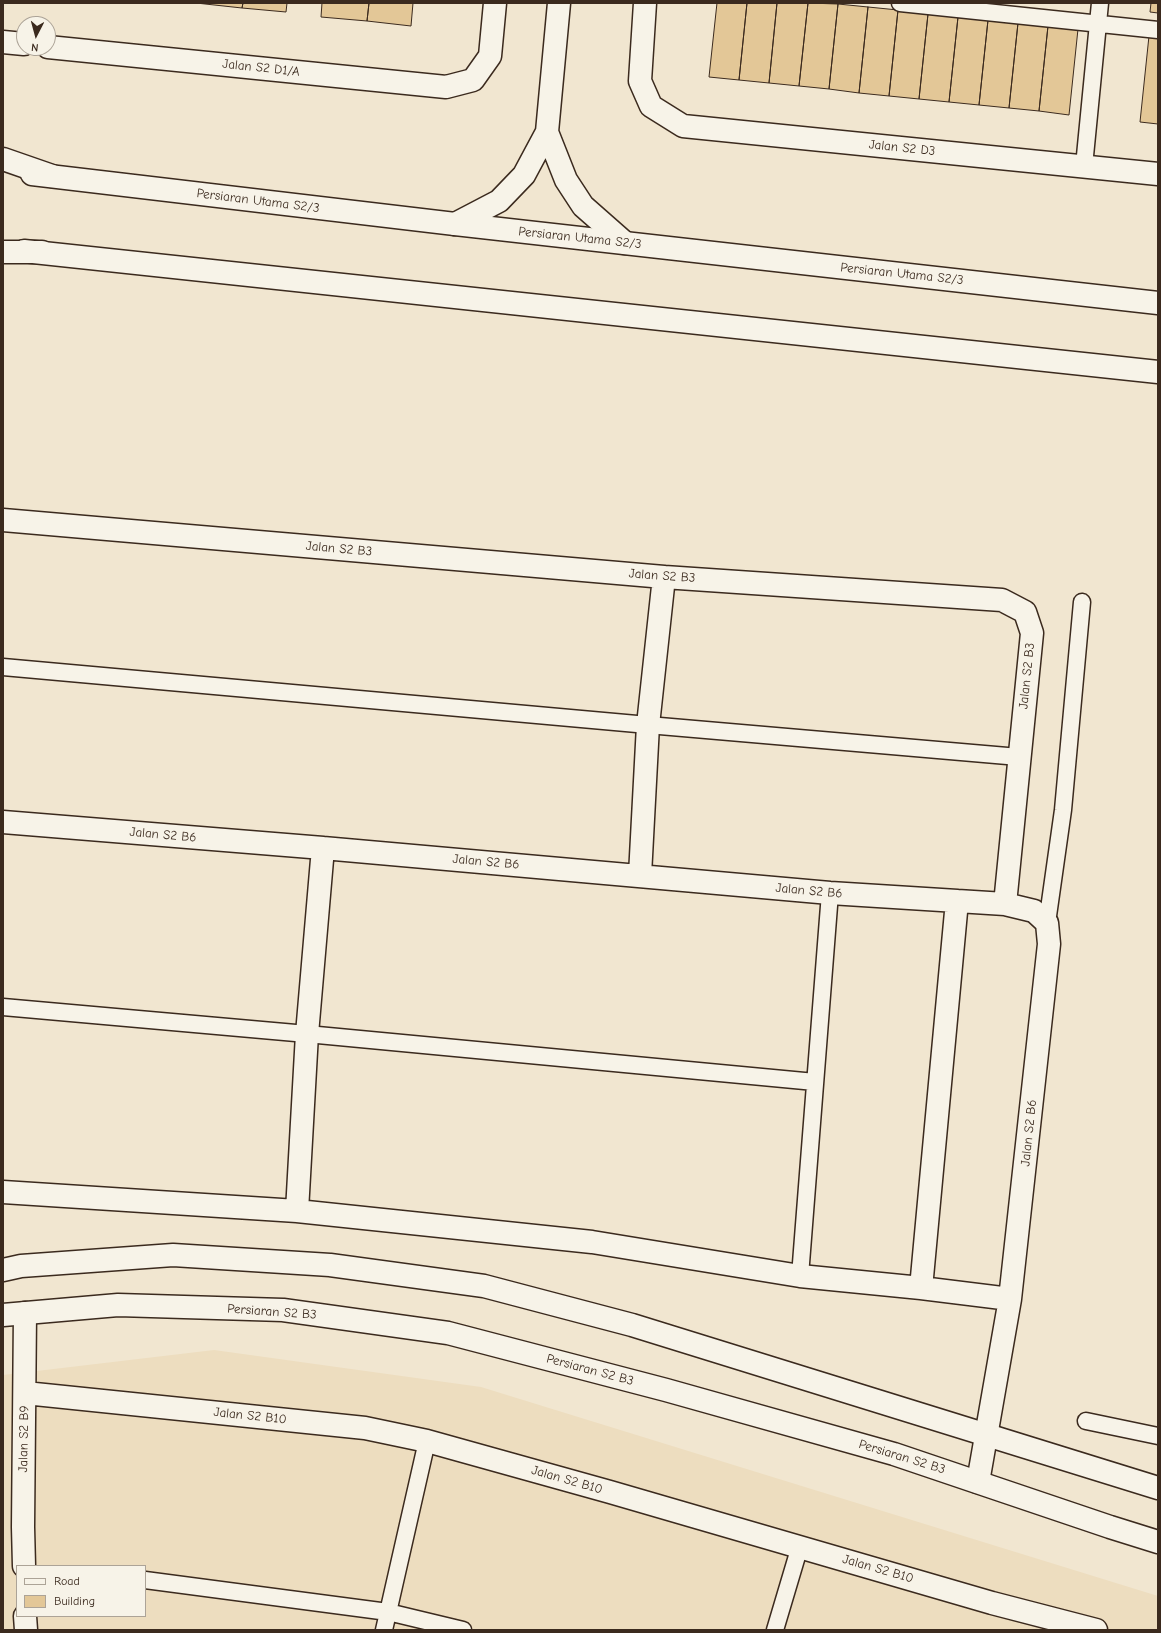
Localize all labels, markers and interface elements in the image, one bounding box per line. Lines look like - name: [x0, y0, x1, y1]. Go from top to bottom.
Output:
- north arrow: [16, 16, 56, 56]
- text: N: [31, 41, 39, 54]
- street label: Jalan S2 D1/A: [222, 56, 300, 80]
- street label: Jalan S2 D3: [868, 137, 936, 159]
- street label: Persiaran Utama S2/3: [196, 186, 320, 216]
- street label: Persiaran Utama S2/3: [518, 224, 642, 252]
- street label: Persiaran Utama S2/3: [840, 260, 964, 288]
- street label: Jalan S2 B3: [305, 538, 373, 560]
- street label: Jalan S2 B3: [628, 566, 696, 586]
- street label: Jalan S2 B3: [1016, 642, 1038, 710]
- street label: Jalan S2 B6: [129, 824, 197, 846]
- street label: Jalan S2 B6: [452, 851, 520, 873]
- street label: Jalan S2 B6: [775, 880, 843, 902]
- street label: Jalan S2 B6: [1018, 1099, 1040, 1167]
- street label: Persiaran S2 B3: [227, 1301, 317, 1323]
- street label: Persiaran S2 B3: [545, 1351, 635, 1389]
- street label: Jalan S2 B10: [213, 1404, 287, 1428]
- street label: Jalan S2 B9: [16, 1405, 32, 1473]
- street label: Persiaran S2 B3: [857, 1436, 947, 1478]
- street label: Jalan S2 B10: [530, 1462, 604, 1498]
- street label: Jalan S2 B10: [841, 1551, 915, 1587]
- legend: [16, 1565, 146, 1617]
- text: Road: [54, 1574, 80, 1588]
- text: Building: [54, 1594, 95, 1608]

